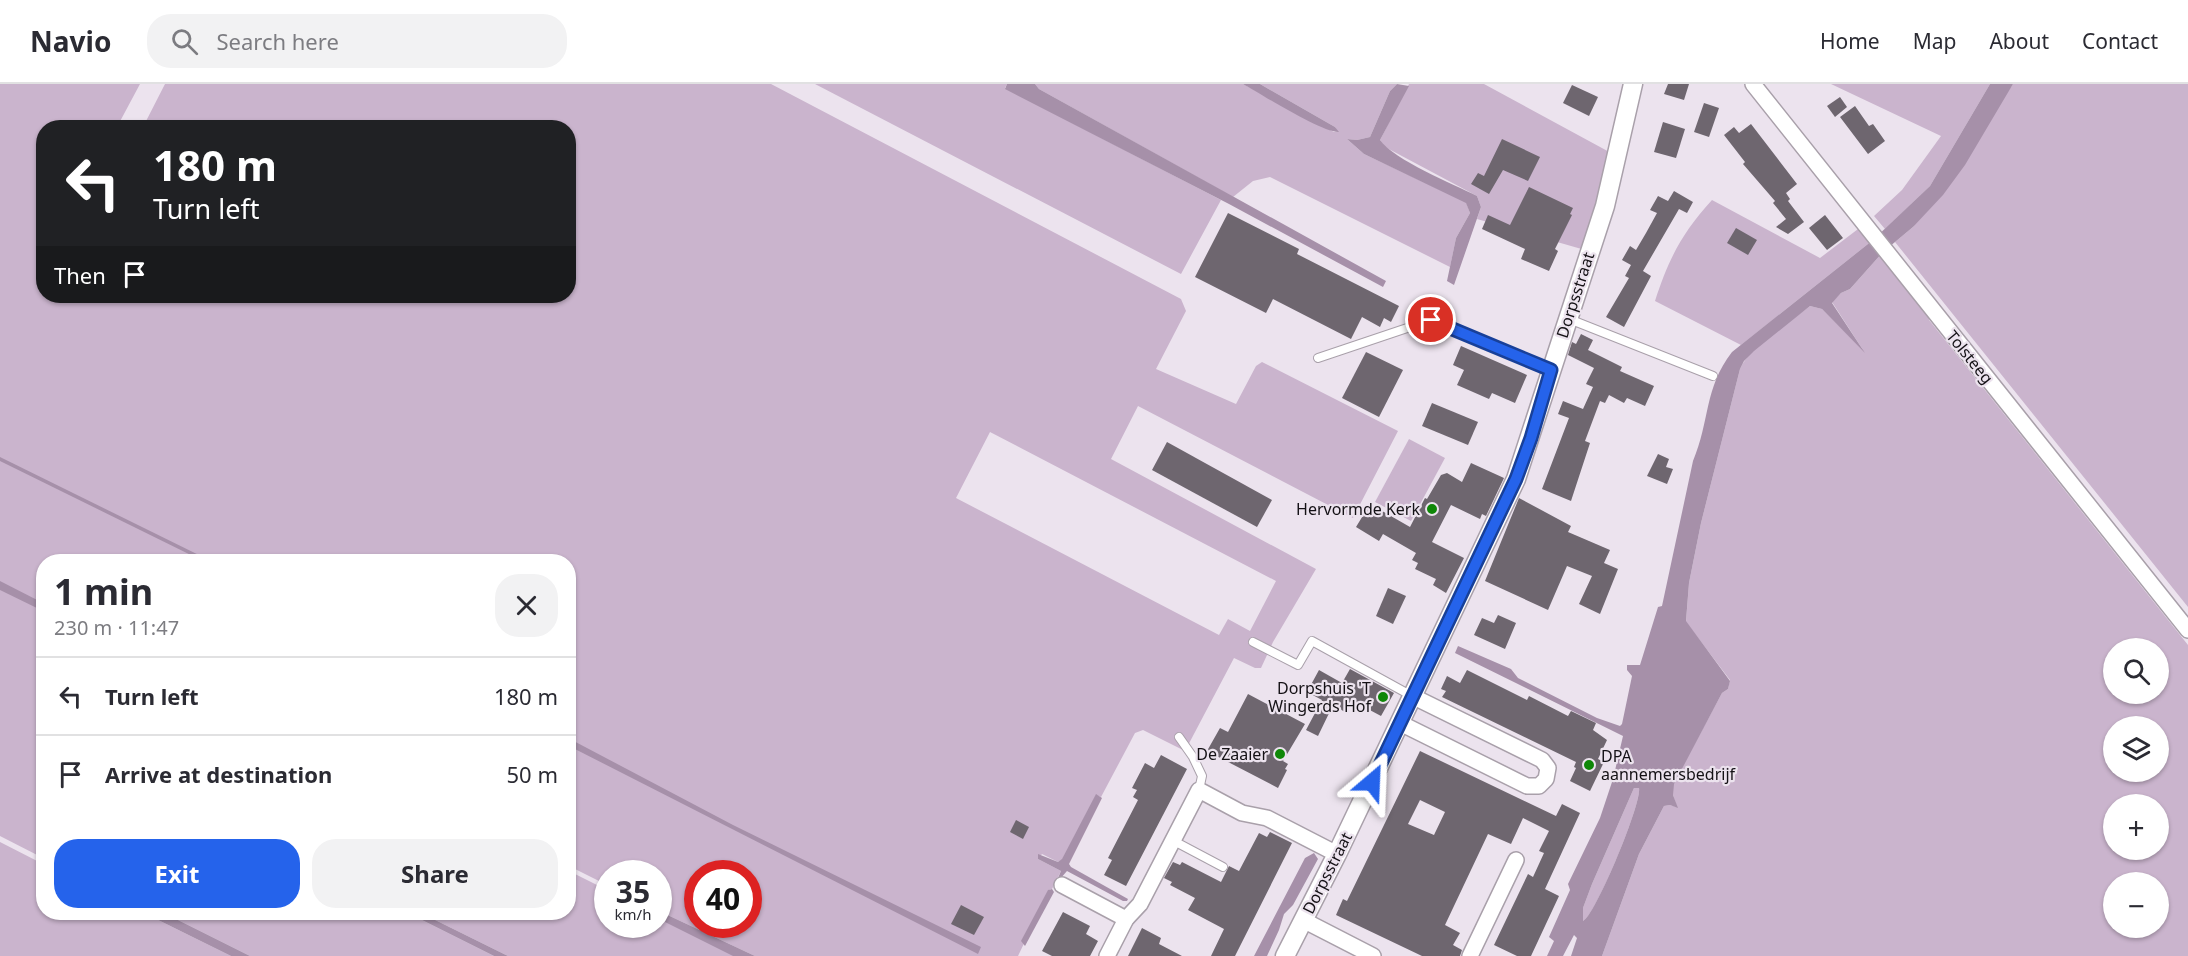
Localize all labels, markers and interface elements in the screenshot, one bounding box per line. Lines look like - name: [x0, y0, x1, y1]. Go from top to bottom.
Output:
- search box: [147, 14, 567, 68]
- text: Navio: [30, 22, 111, 60]
- icon: search: [168, 25, 201, 58]
- text: Search here: [216, 26, 339, 56]
- text: Home: [1820, 27, 1880, 55]
- text: Map: [1913, 27, 1956, 55]
- text: About: [1989, 27, 2049, 55]
- text: Contact: [2082, 27, 2158, 55]
- text: 180 m: [153, 136, 277, 193]
- icon: left: [54, 144, 132, 222]
- text: Turn left: [153, 190, 259, 227]
- street label: Dorpsstraat: [1551, 249, 1599, 341]
- icon: arrive: [118, 258, 151, 291]
- text: Then: [54, 260, 106, 290]
- pin: [1405, 294, 1456, 345]
- icon: arrive: [1414, 303, 1447, 336]
- street label: Tolsteeg: [1942, 326, 1998, 388]
- place label: Hervormde Kerk: [1296, 498, 1420, 520]
- marker: Hervormde Kerk: [1425, 502, 1439, 516]
- text: 1 min: [54, 567, 153, 616]
- button: close: [495, 574, 558, 637]
- text: 230 m · 11:47: [54, 614, 179, 641]
- map controls: [2103, 638, 2169, 938]
- button: search: [2103, 638, 2169, 704]
- place label: Dorpshuis 'T Wingerds Hof: [1268, 677, 1372, 717]
- icon: left: [54, 680, 87, 713]
- text: Turn left: [105, 681, 199, 711]
- text: 180 m: [494, 681, 558, 711]
- marker: Dorpshuis 'T Wingerds Hof: [1376, 690, 1390, 704]
- button: layers: [2103, 716, 2169, 782]
- place label: De Zaaier: [1196, 743, 1268, 765]
- place label: DPA aannemersbedrijf: [1601, 745, 1737, 785]
- marker: De Zaaier: [1273, 747, 1287, 761]
- position arrow: [1340, 750, 1404, 814]
- icon: arrive: [54, 758, 87, 791]
- marker: DPA aannemersbedrijf: [1582, 758, 1596, 772]
- text: Arrive at destination: [105, 759, 332, 789]
- text: 50 m: [507, 759, 558, 789]
- button: +: [2103, 794, 2169, 860]
- street label: Dorpsstraat: [1297, 828, 1357, 918]
- button: Exit: [54, 839, 300, 908]
- button: Share: [312, 839, 558, 908]
- speed limit sign: 40: [684, 860, 762, 938]
- text: 35: [616, 871, 650, 912]
- button: −: [2103, 872, 2169, 938]
- text: km/h: [615, 904, 651, 924]

